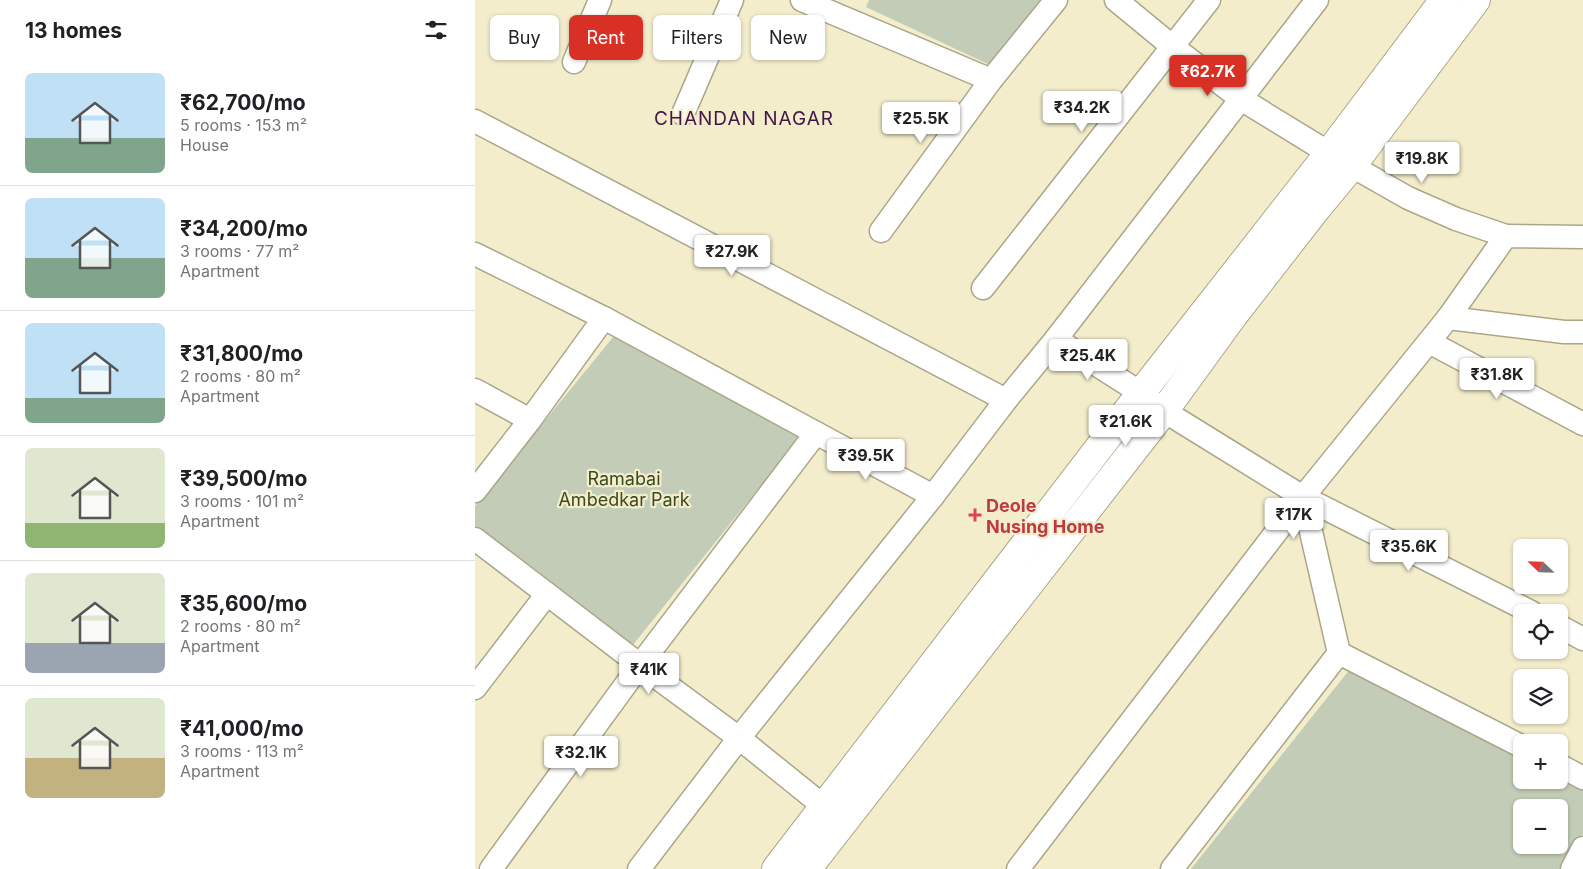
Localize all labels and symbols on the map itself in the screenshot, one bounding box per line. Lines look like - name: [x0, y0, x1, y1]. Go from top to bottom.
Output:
- pin: ₹62.7K: [1167, 54, 1249, 97]
- pin: ₹34.2K: [1041, 90, 1123, 133]
- pin: ₹25.5K: [880, 102, 962, 144]
- district label: CHANDAN NAGAR: [654, 107, 834, 130]
- pin: ₹19.8K: [1381, 142, 1463, 184]
- pin: ₹27.9K: [691, 234, 773, 277]
- pin: ₹25.4K: [1047, 338, 1129, 381]
- pin: ₹31.8K: [1456, 358, 1538, 400]
- pin: ₹21.6K: [1085, 404, 1167, 447]
- pin: ₹39.5K: [825, 438, 907, 481]
- park label: Ramabai Ambedkar Park: [558, 468, 690, 510]
- place label: Deole Nusing Home: [986, 495, 1105, 537]
- pin: ₹17K: [1264, 498, 1324, 540]
- marker: Deole Nusing Home: [968, 508, 982, 522]
- pin: ₹35.6K: [1368, 530, 1450, 572]
- north arrow: [1513, 539, 1567, 594]
- pin: ₹41K: [619, 652, 679, 695]
- pin: ₹32.1K: [540, 736, 622, 778]

